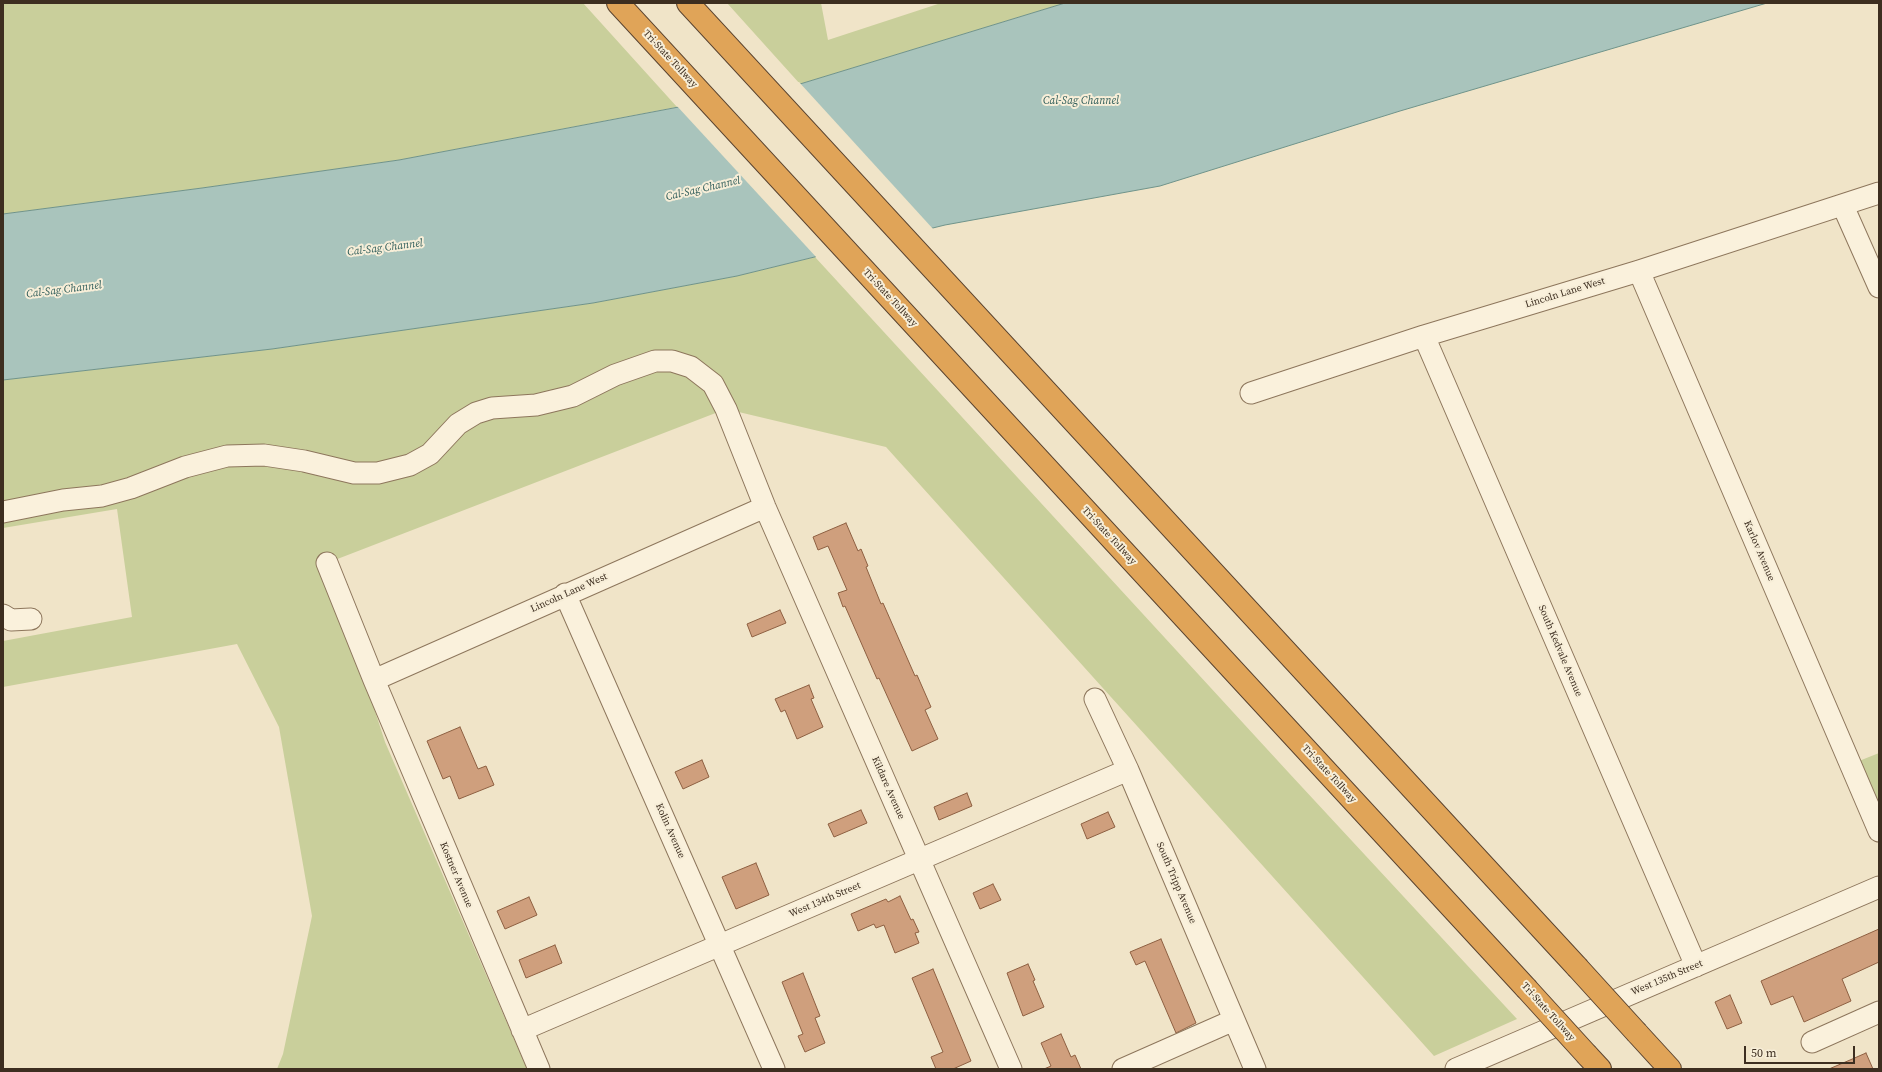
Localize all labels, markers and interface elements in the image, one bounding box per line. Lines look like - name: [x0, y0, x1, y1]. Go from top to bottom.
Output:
- street label: Tri-State Tollway: [640, 28, 700, 90]
- water label: Cal-Sag Channel: [1043, 94, 1119, 108]
- water label: Cal-Sag Channel: [665, 174, 741, 204]
- water label: Cal-Sag Channel: [347, 237, 423, 259]
- street label: Tri-State Tollway: [860, 267, 920, 329]
- street label: Lincoln Lane West: [1524, 275, 1606, 311]
- water label: Cal-Sag Channel: [26, 279, 102, 301]
- street label: Tri-State Tollway: [1079, 505, 1139, 567]
- street label: Karlov Avenue: [1741, 519, 1777, 583]
- street label: Lincoln Lane West: [529, 571, 609, 615]
- street label: South Kedvale Avenue: [1535, 603, 1585, 699]
- street label: Tri-State Tollway: [1299, 743, 1359, 805]
- street label: Kildare Avenue: [869, 755, 907, 821]
- street label: Kolin Avenue: [653, 802, 687, 860]
- street label: Kostner Avenue: [437, 840, 475, 910]
- street label: South Tripp Avenue: [1153, 840, 1199, 926]
- street label: West 134th Street: [788, 880, 862, 920]
- street label: West 135th Street: [1630, 958, 1704, 998]
- street label: Tri-State Tollway: [1519, 980, 1577, 1044]
- scale bar: [1746, 1038, 1857, 1064]
- text: 50 m: [1751, 1045, 1777, 1061]

